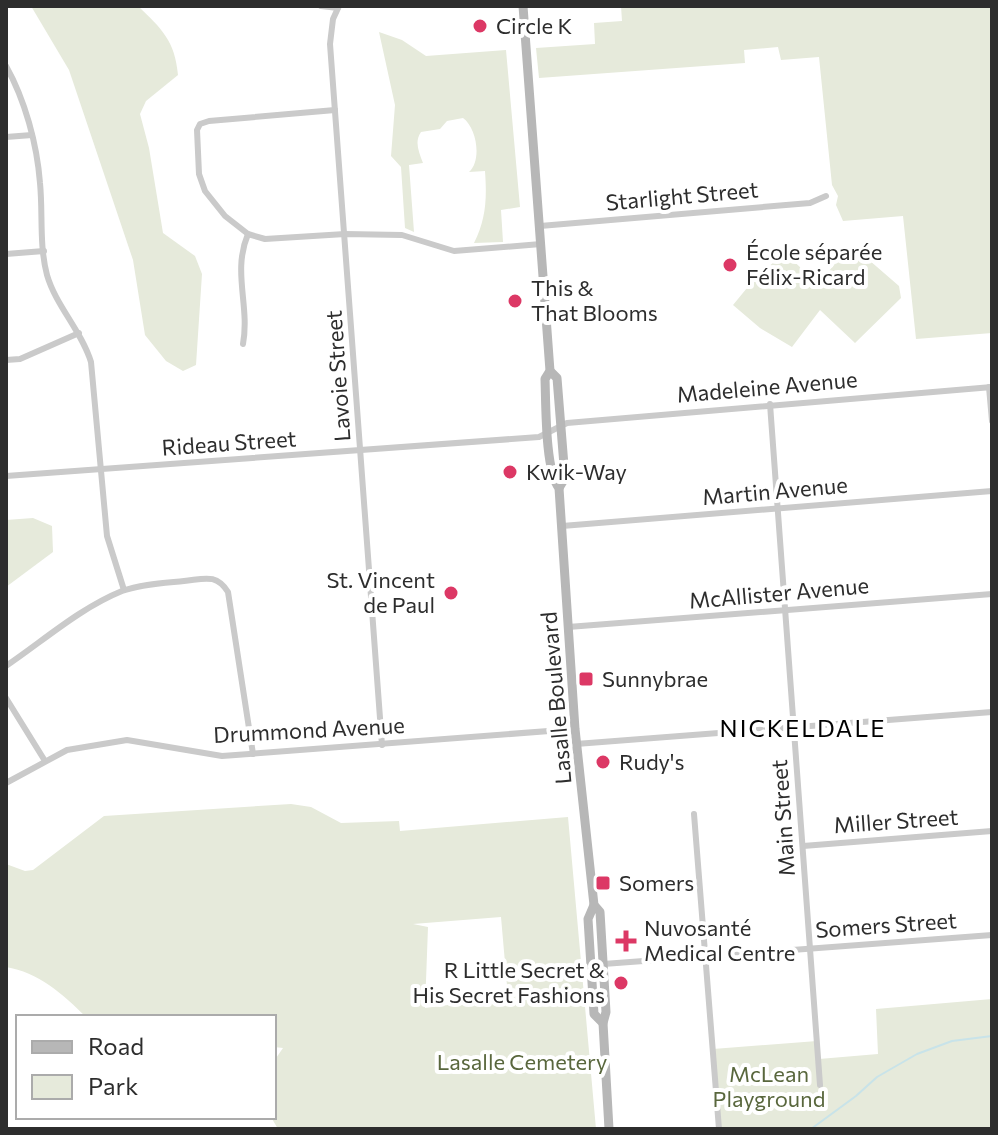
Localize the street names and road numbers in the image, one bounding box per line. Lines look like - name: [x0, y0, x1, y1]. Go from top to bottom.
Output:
- street label: Starlight Street: [604, 175, 759, 216]
- street label: Lavoie Street: [319, 309, 356, 443]
- street label: Madeleine Avenue: [675, 365, 858, 408]
- street label: Rideau Street: [161, 424, 297, 461]
- street label: Martin Avenue: [701, 471, 849, 510]
- street label: McAllister Avenue: [688, 571, 870, 614]
- street label: Lasalle Boulevard: [535, 611, 576, 785]
- street label: Drummond Avenue: [213, 711, 405, 748]
- street label: Main Street: [765, 759, 800, 877]
- street label: Miller Street: [833, 803, 959, 838]
- street label: Somers Street: [814, 906, 958, 943]

